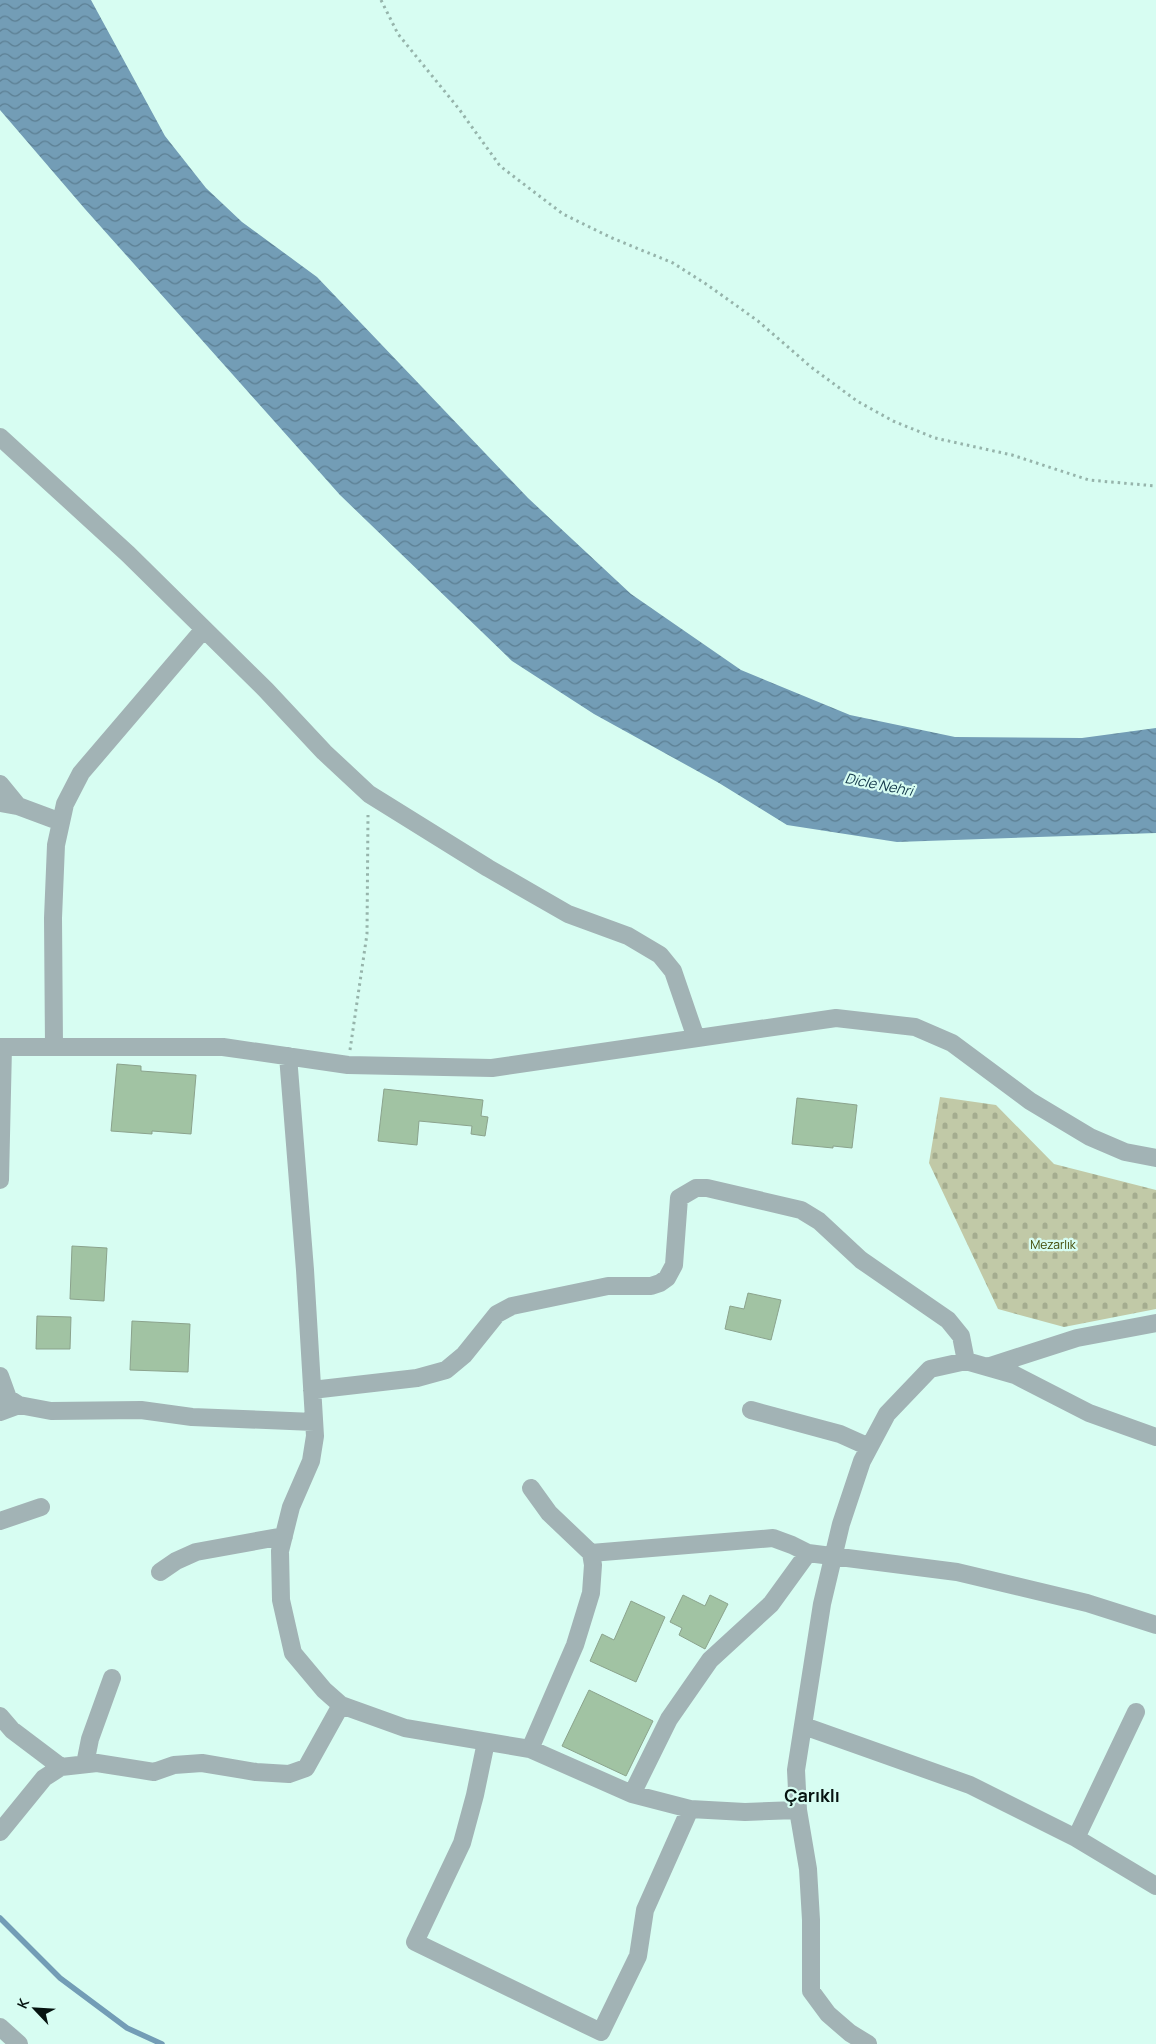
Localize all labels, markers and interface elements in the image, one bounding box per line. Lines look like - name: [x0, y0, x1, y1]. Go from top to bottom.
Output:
- water label: Dicle Nehri: [843, 768, 916, 800]
- park label: Mezarlık: [1030, 1236, 1077, 1253]
- district label: Çarıklı: [784, 1783, 840, 1807]
- north arrow: [10, 1984, 60, 2034]
- text: K: [12, 1994, 34, 2011]

